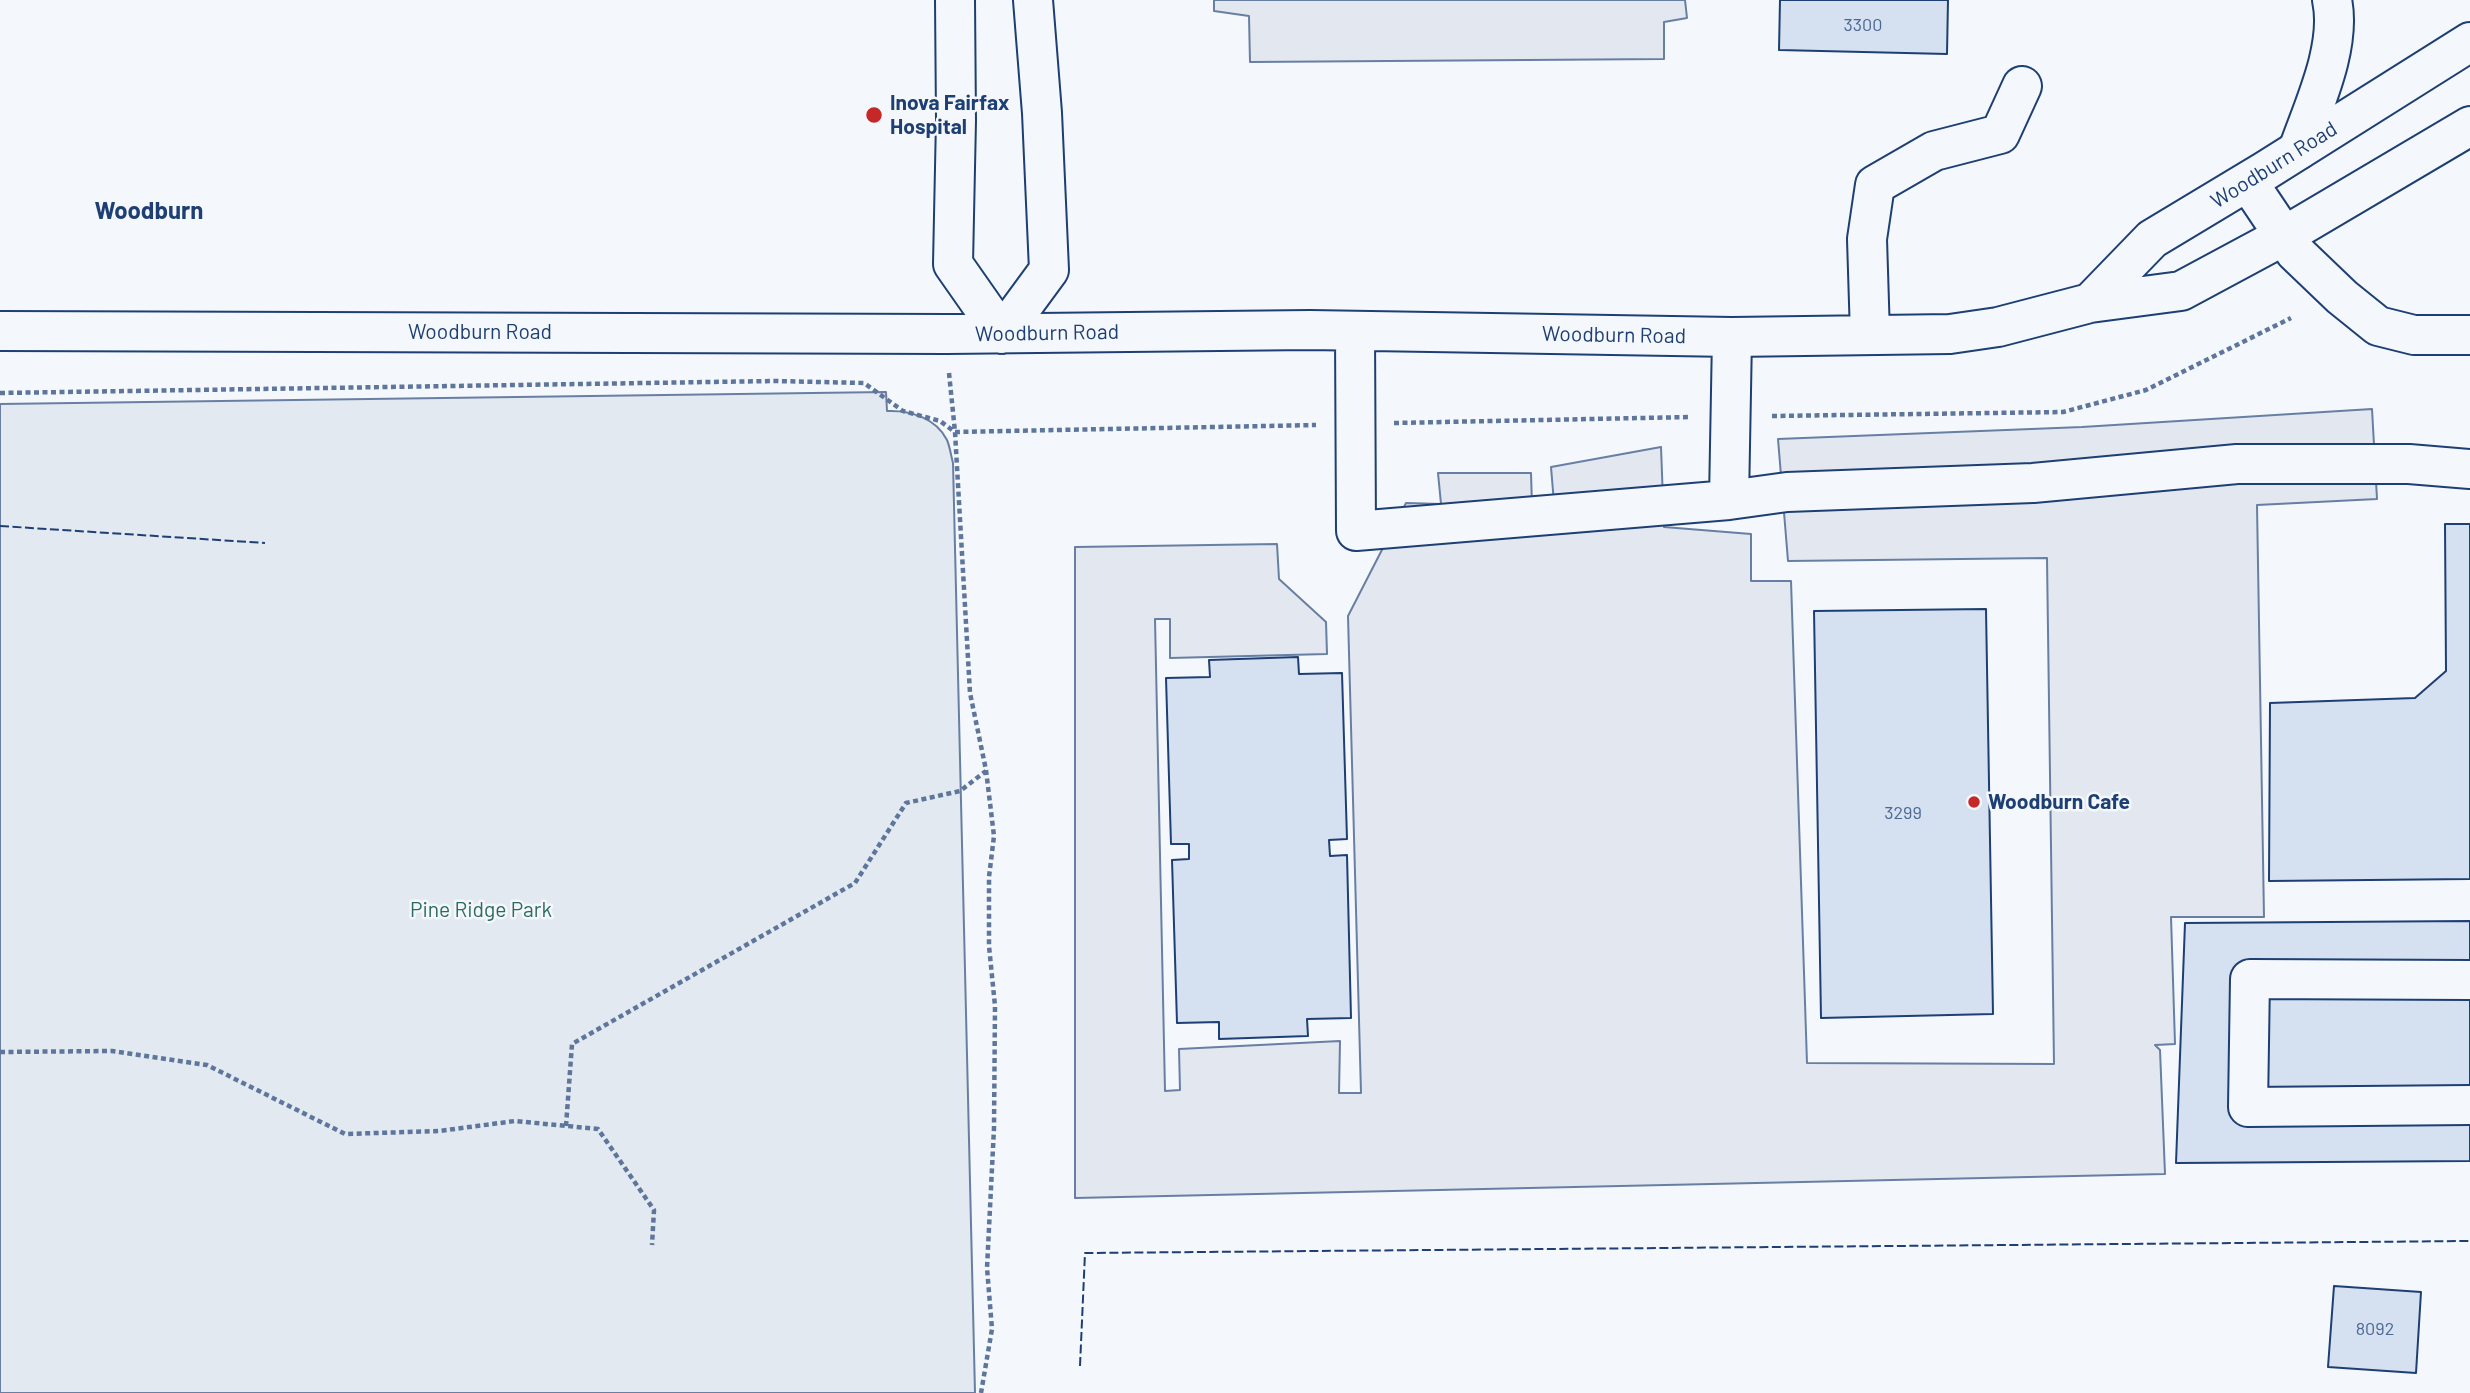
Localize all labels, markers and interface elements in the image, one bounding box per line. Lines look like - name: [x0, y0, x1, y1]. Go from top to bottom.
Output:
- house number: 3300: [1844, 14, 1882, 36]
- place label: Inova Fairfax Hospital: [890, 90, 1009, 140]
- marker: Inova Fairfax Hospital: [864, 105, 884, 125]
- street label: Woodburn Road: [2206, 116, 2342, 214]
- district label: Woodburn: [95, 197, 203, 225]
- street label: Woodburn Road: [408, 319, 552, 345]
- street label: Woodburn Road: [975, 319, 1119, 347]
- street label: Woodburn Road: [1542, 321, 1686, 349]
- place label: Woodburn Cafe: [1988, 789, 2130, 815]
- marker: Woodburn Cafe: [1966, 794, 1982, 810]
- house number: 3299: [1884, 802, 1922, 824]
- park label: Pine Ridge Park: [410, 897, 552, 923]
- house number: 8092: [2356, 1318, 2394, 1340]

